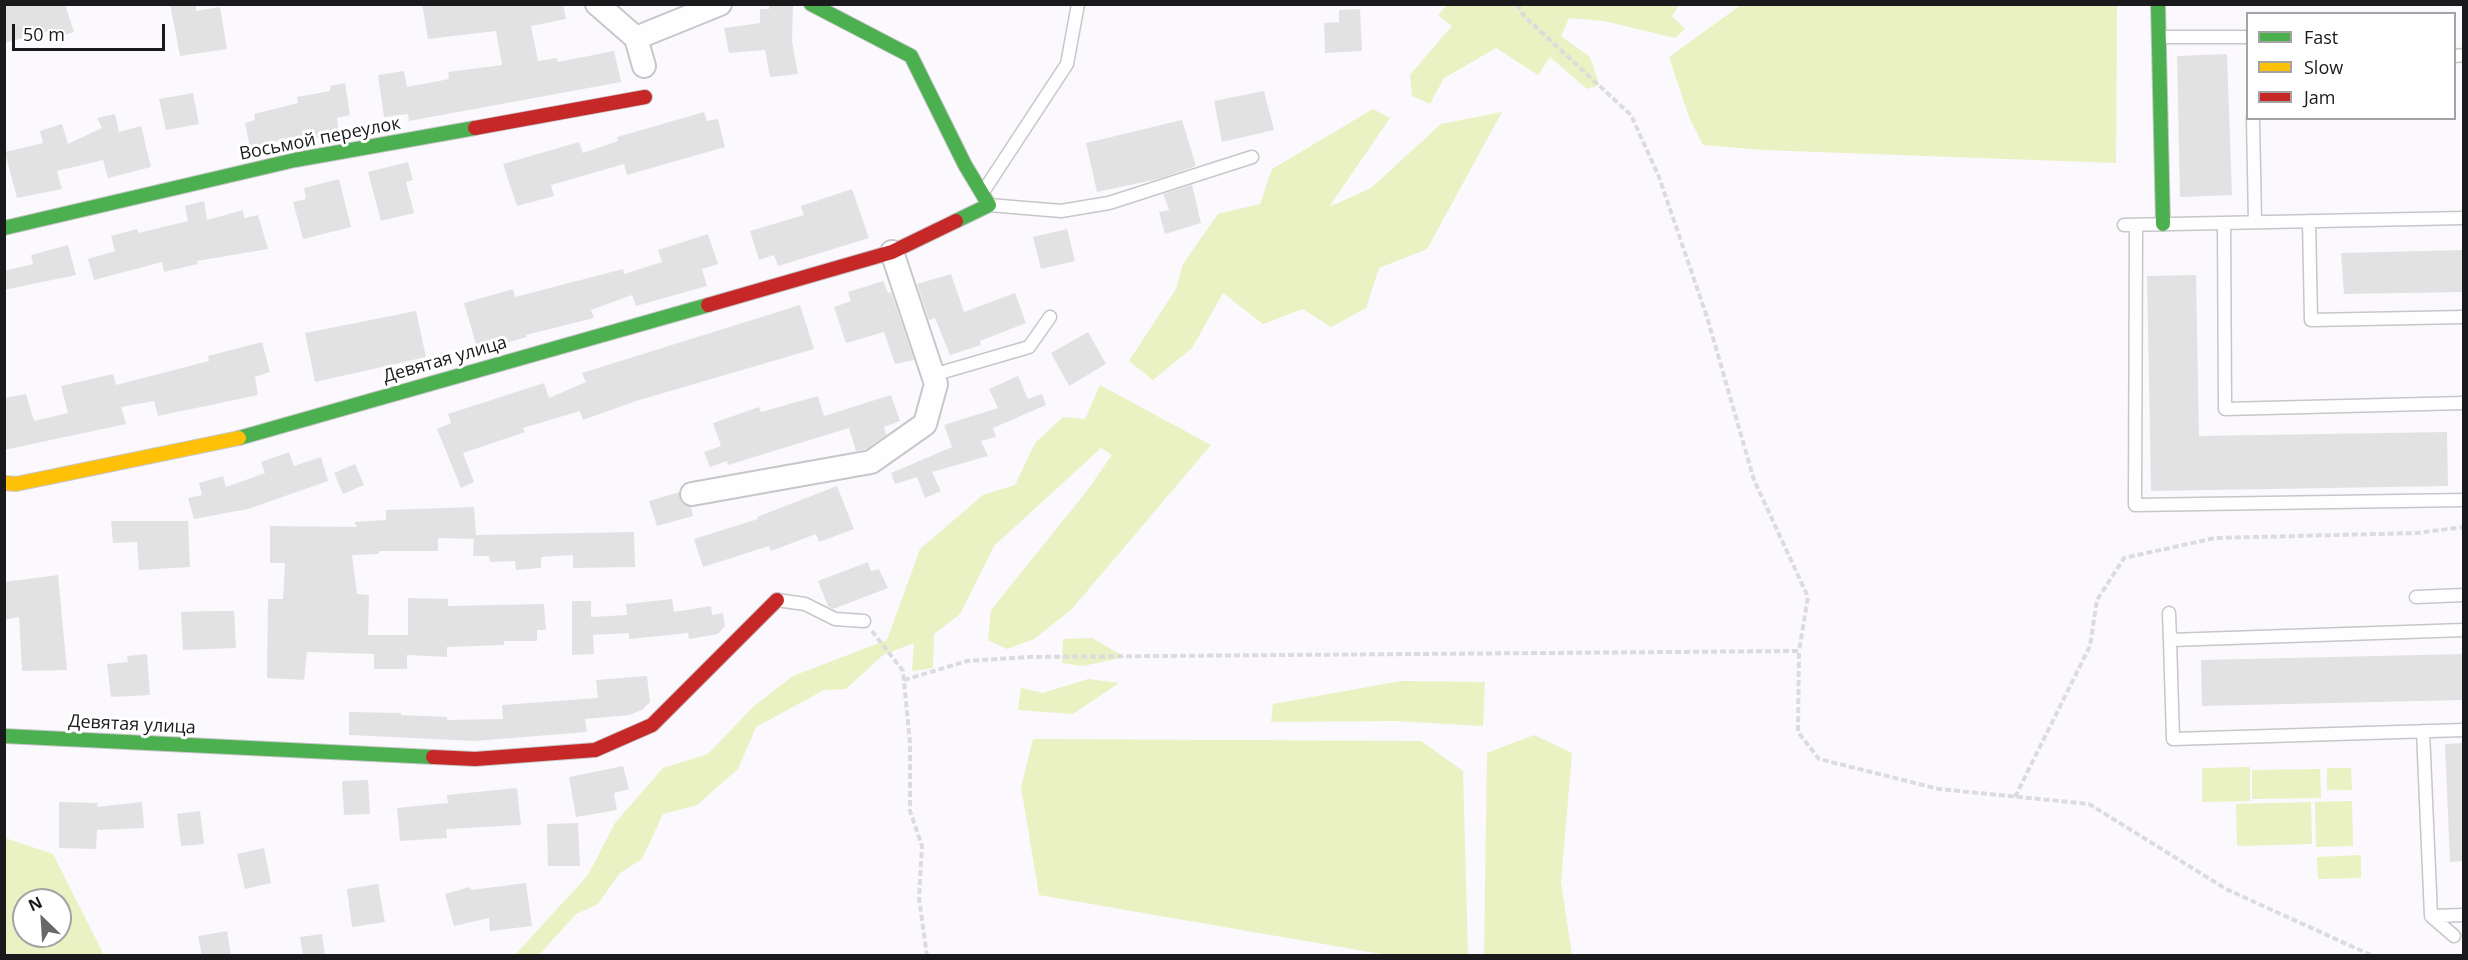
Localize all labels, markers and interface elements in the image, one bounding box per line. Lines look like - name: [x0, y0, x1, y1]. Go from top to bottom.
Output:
- scale bar: [15, 12, 168, 50]
- legend: [2246, 12, 2456, 120]
- text: 50 m: [23, 22, 65, 46]
- text: Fast: [2304, 25, 2338, 49]
- text: Slow: [2304, 55, 2343, 79]
- text: Jam: [2304, 85, 2336, 109]
- street label: Восьмой переулок: [238, 113, 402, 165]
- street label: Девятая улица: [381, 332, 509, 388]
- street label: Девятая улица: [68, 711, 196, 739]
- north arrow: [12, 888, 72, 948]
- text: N: [25, 891, 46, 916]

